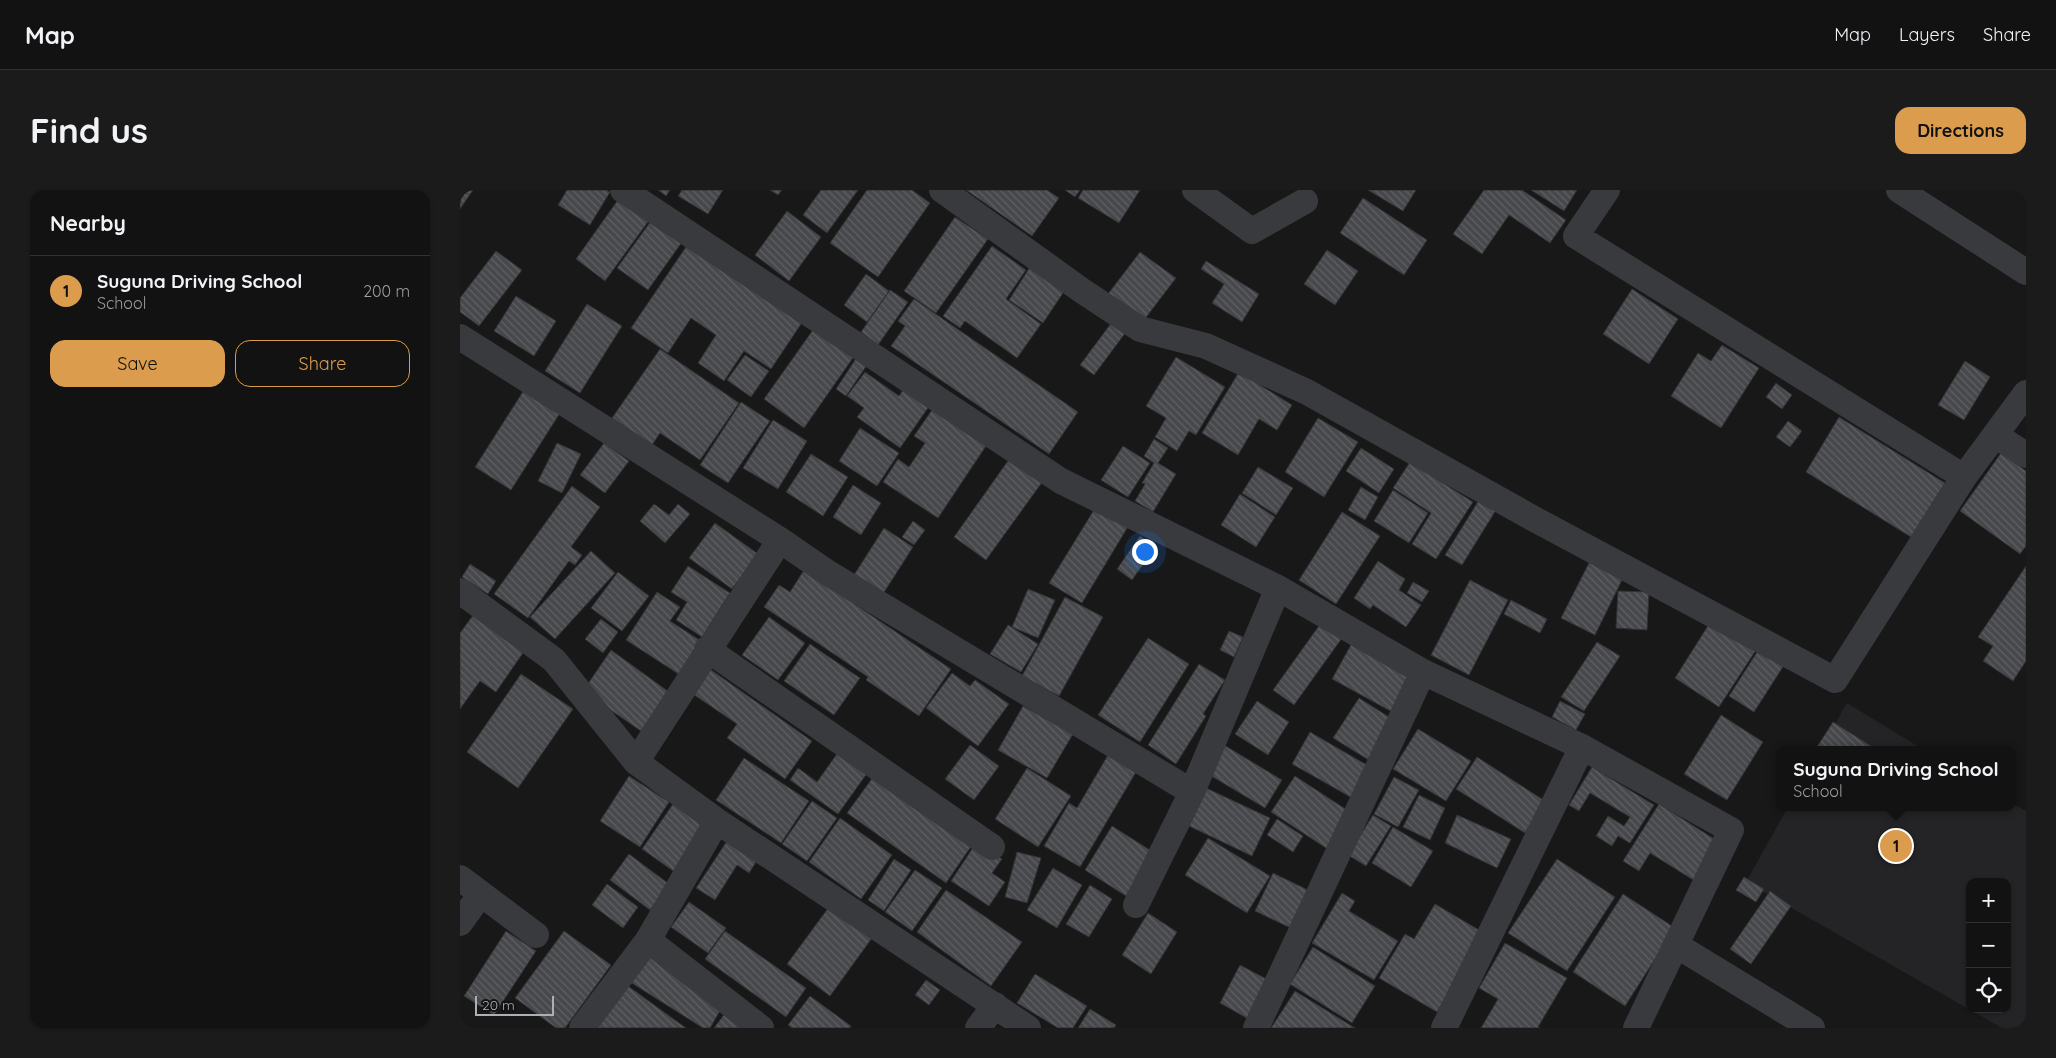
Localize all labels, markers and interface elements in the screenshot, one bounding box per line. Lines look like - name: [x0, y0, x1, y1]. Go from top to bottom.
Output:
- text: Map: [25, 20, 75, 50]
- text: Map: [1834, 23, 1871, 46]
- text: Layers: [1899, 23, 1955, 46]
- text: Share: [1983, 23, 2031, 46]
- button: Directions: [1895, 107, 2026, 154]
- text: Find us: [30, 108, 148, 152]
- text: Nearby: [50, 210, 126, 236]
- text: Suguna Driving School: [97, 269, 302, 293]
- text: 1: [63, 281, 69, 301]
- text: 200 m: [363, 281, 410, 301]
- text: School: [97, 293, 146, 313]
- button: Save: [50, 340, 225, 387]
- button: Share: [235, 340, 410, 387]
- your location: [1132, 539, 1158, 565]
- popup: [1776, 746, 2016, 811]
- text: Suguna Driving School: [1793, 757, 1999, 781]
- text: School: [1793, 781, 1843, 801]
- pin: 1: [1880, 827, 1912, 865]
- map controls: [1966, 878, 2011, 1013]
- button: +: [1966, 878, 2011, 923]
- button: −: [1966, 923, 2011, 968]
- button: locate: [1966, 968, 2011, 1013]
- scale bar: [475, 993, 554, 1016]
- text: 20 m: [482, 996, 515, 1014]

